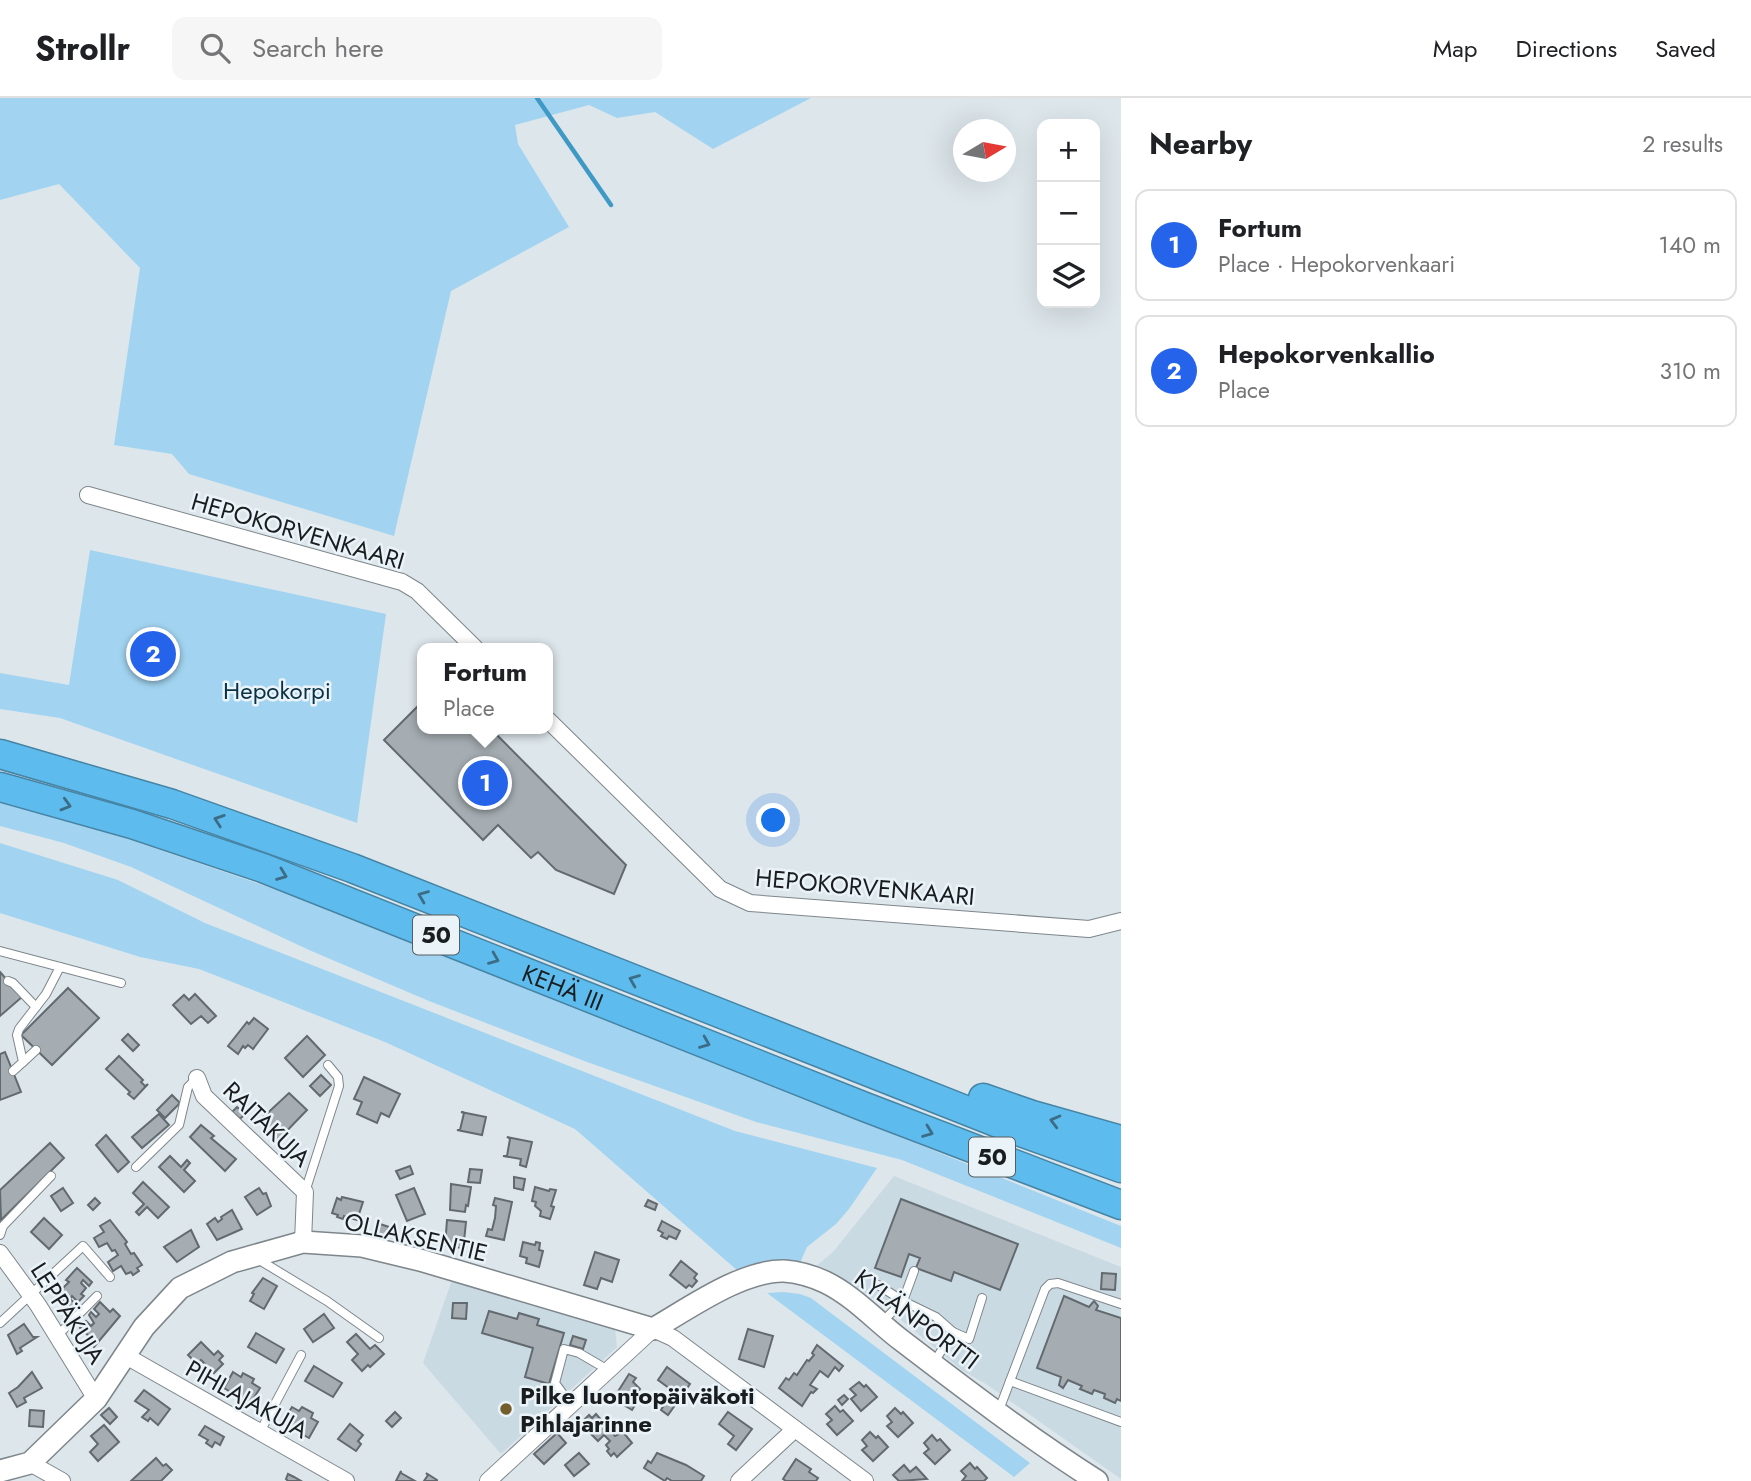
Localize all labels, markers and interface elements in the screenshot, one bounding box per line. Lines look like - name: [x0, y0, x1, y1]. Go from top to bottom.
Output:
- search box: [172, 17, 662, 80]
- text: Strollr: [35, 25, 130, 72]
- icon: search: [196, 29, 234, 67]
- text: Search here: [252, 29, 384, 67]
- text: Map: [1433, 31, 1478, 66]
- text: Directions: [1516, 31, 1617, 66]
- text: Saved: [1655, 31, 1716, 66]
- north arrow: [953, 119, 1016, 182]
- map controls: [1037, 119, 1100, 308]
- button: +: [1037, 119, 1100, 182]
- text: Nearby: [1149, 122, 1252, 165]
- text: 2 results: [1642, 127, 1723, 161]
- button: −: [1037, 182, 1100, 245]
- text: Fortum: [1218, 209, 1302, 247]
- text: 1: [1168, 228, 1180, 262]
- text: 140 m: [1659, 228, 1721, 262]
- button: layers: [1037, 245, 1100, 308]
- text: Place · Hepokorvenkaari: [1218, 247, 1455, 281]
- text: Hepokorvenkallio: [1218, 335, 1435, 373]
- text: 2: [1166, 354, 1182, 388]
- text: 310 m: [1659, 354, 1721, 388]
- text: Place: [1218, 373, 1270, 407]
- street label: HEPOKORVENKAARI: [187, 484, 409, 578]
- pin: 2: [130, 628, 176, 680]
- popup: [417, 643, 553, 734]
- text: Fortum: [443, 653, 527, 691]
- park label: Hepokorpi: [223, 673, 331, 708]
- text: Place: [443, 691, 495, 725]
- pin: 1: [462, 757, 508, 809]
- one-way arrow: [59, 797, 71, 812]
- your location: [756, 803, 790, 837]
- one-way arrow: [213, 814, 226, 828]
- street label: HEPOKORVENKAARI: [754, 860, 976, 914]
- one-way arrow: [275, 867, 287, 881]
- one-way arrow: [417, 890, 429, 904]
- road number: 50: [413, 916, 459, 954]
- one-way arrow: [487, 950, 499, 964]
- street label: KEHÄ III: [517, 955, 609, 1019]
- one-way arrow: [629, 974, 641, 988]
- one-way arrow: [698, 1035, 710, 1049]
- street label: RAITAKUJA: [215, 1073, 319, 1175]
- one-way arrow: [1049, 1115, 1061, 1130]
- one-way arrow: [921, 1123, 933, 1137]
- road number: 50: [969, 1138, 1015, 1176]
- street label: OLLAKSENTIE: [341, 1204, 491, 1270]
- street label: LEPPÄKUJA: [22, 1255, 114, 1371]
- street label: KYLÄNPORTTI: [847, 1260, 987, 1378]
- street label: PIHLAJAKUJA: [179, 1351, 315, 1447]
- place label: Pilke luontopäiväkoti Pihlajarinne: [520, 1378, 755, 1441]
- marker: Pilke luontopäiväkoti Pihlajarinne: [498, 1401, 514, 1417]

